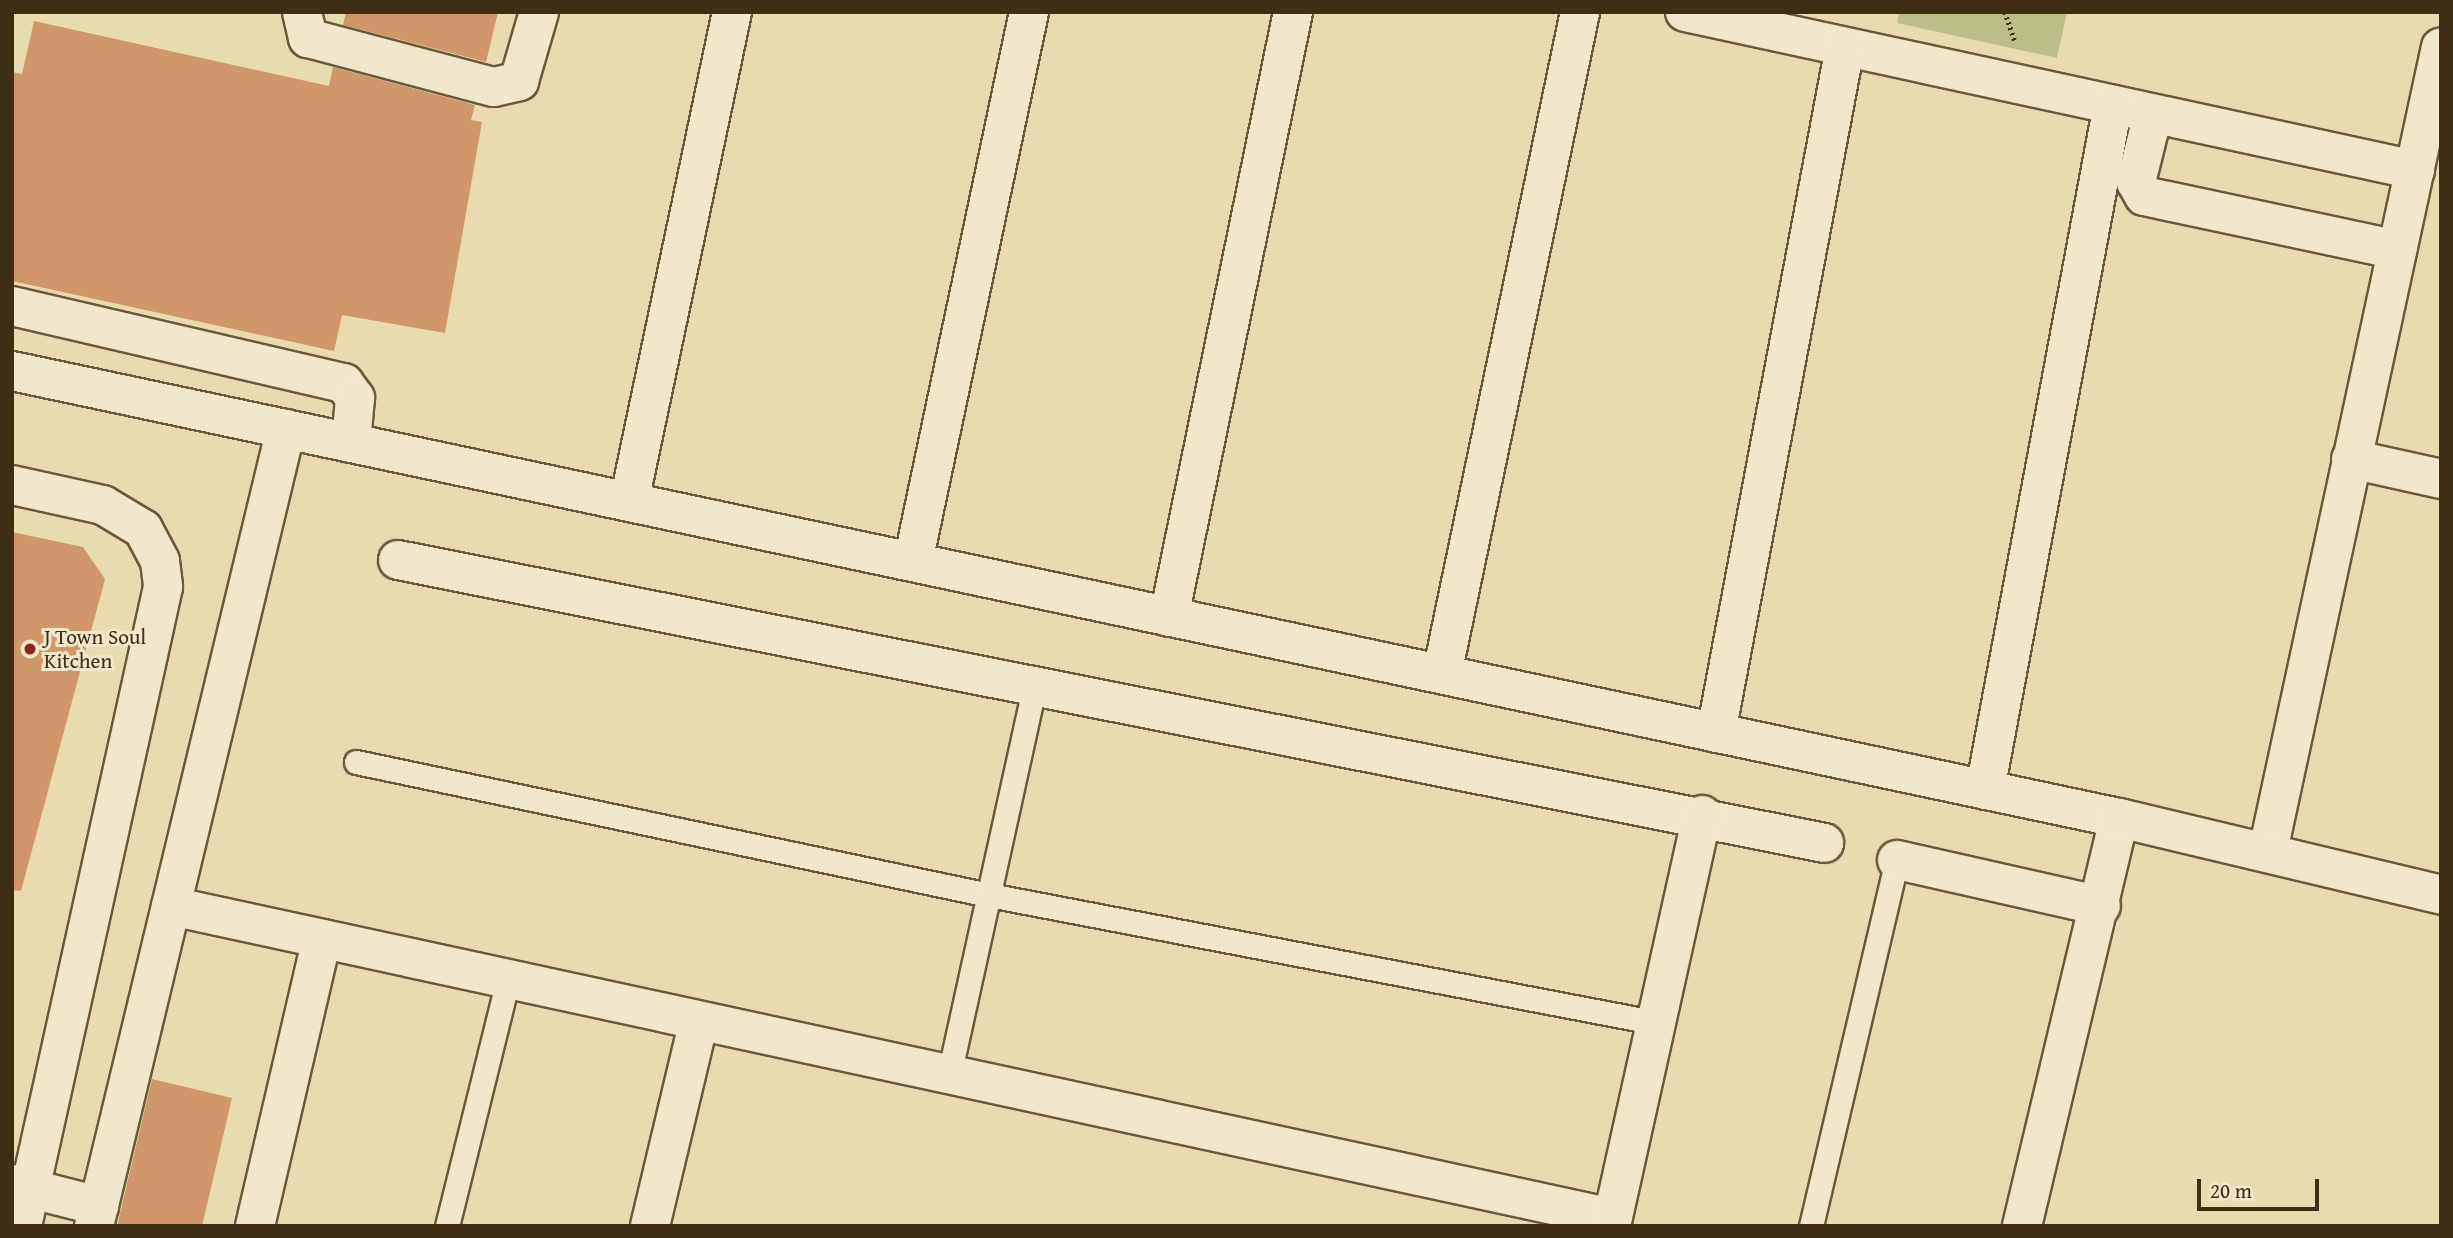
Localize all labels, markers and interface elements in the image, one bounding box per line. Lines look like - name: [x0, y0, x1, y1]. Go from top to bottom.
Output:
- place label: J Town Soul Kitchen: [44, 624, 146, 674]
- marker: J Town Soul Kitchen: [22, 641, 38, 657]
- scale bar: [2201, 1164, 2324, 1208]
- text: 20 m: [2210, 1175, 2252, 1206]

